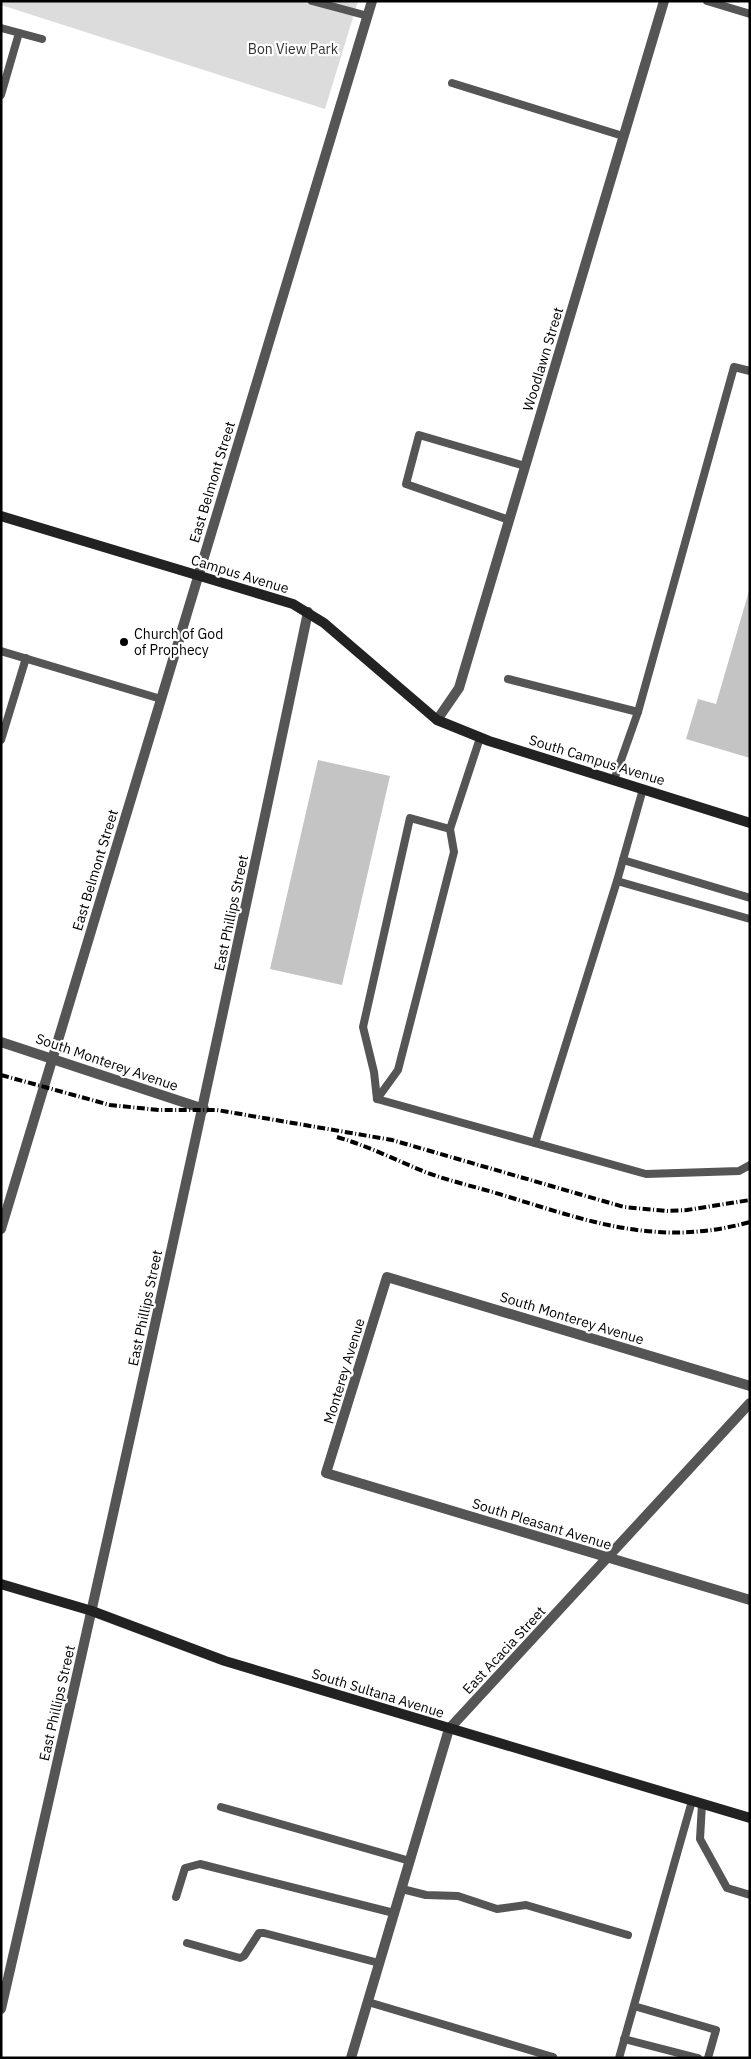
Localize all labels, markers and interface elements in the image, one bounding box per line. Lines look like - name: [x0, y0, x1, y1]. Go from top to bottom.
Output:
- park label: Bon View Park: [248, 40, 339, 58]
- street label: Woodlawn Street: [519, 305, 567, 413]
- street label: East Belmont Street: [185, 419, 239, 545]
- street label: Campus Avenue: [189, 551, 291, 598]
- place label: Church of God of Prophecy: [134, 625, 223, 659]
- marker: Church of God of Prophecy: [118, 636, 130, 648]
- street label: South Campus Avenue: [527, 731, 668, 789]
- street label: East Belmont Street: [68, 807, 122, 933]
- street label: East Phillips Street: [210, 853, 252, 973]
- street label: South Monterey Avenue: [33, 1029, 181, 1095]
- street label: East Phillips Street: [124, 1248, 166, 1368]
- street label: South Monterey Avenue: [498, 1288, 646, 1349]
- street label: Monterey Avenue: [319, 1316, 369, 1426]
- street label: South Pleasant Avenue: [470, 1494, 614, 1554]
- street label: East Acacia Street: [459, 1602, 549, 1698]
- street label: East Phillips Street: [35, 1643, 79, 1763]
- street label: South Sultana Avenue: [309, 1664, 447, 1722]

